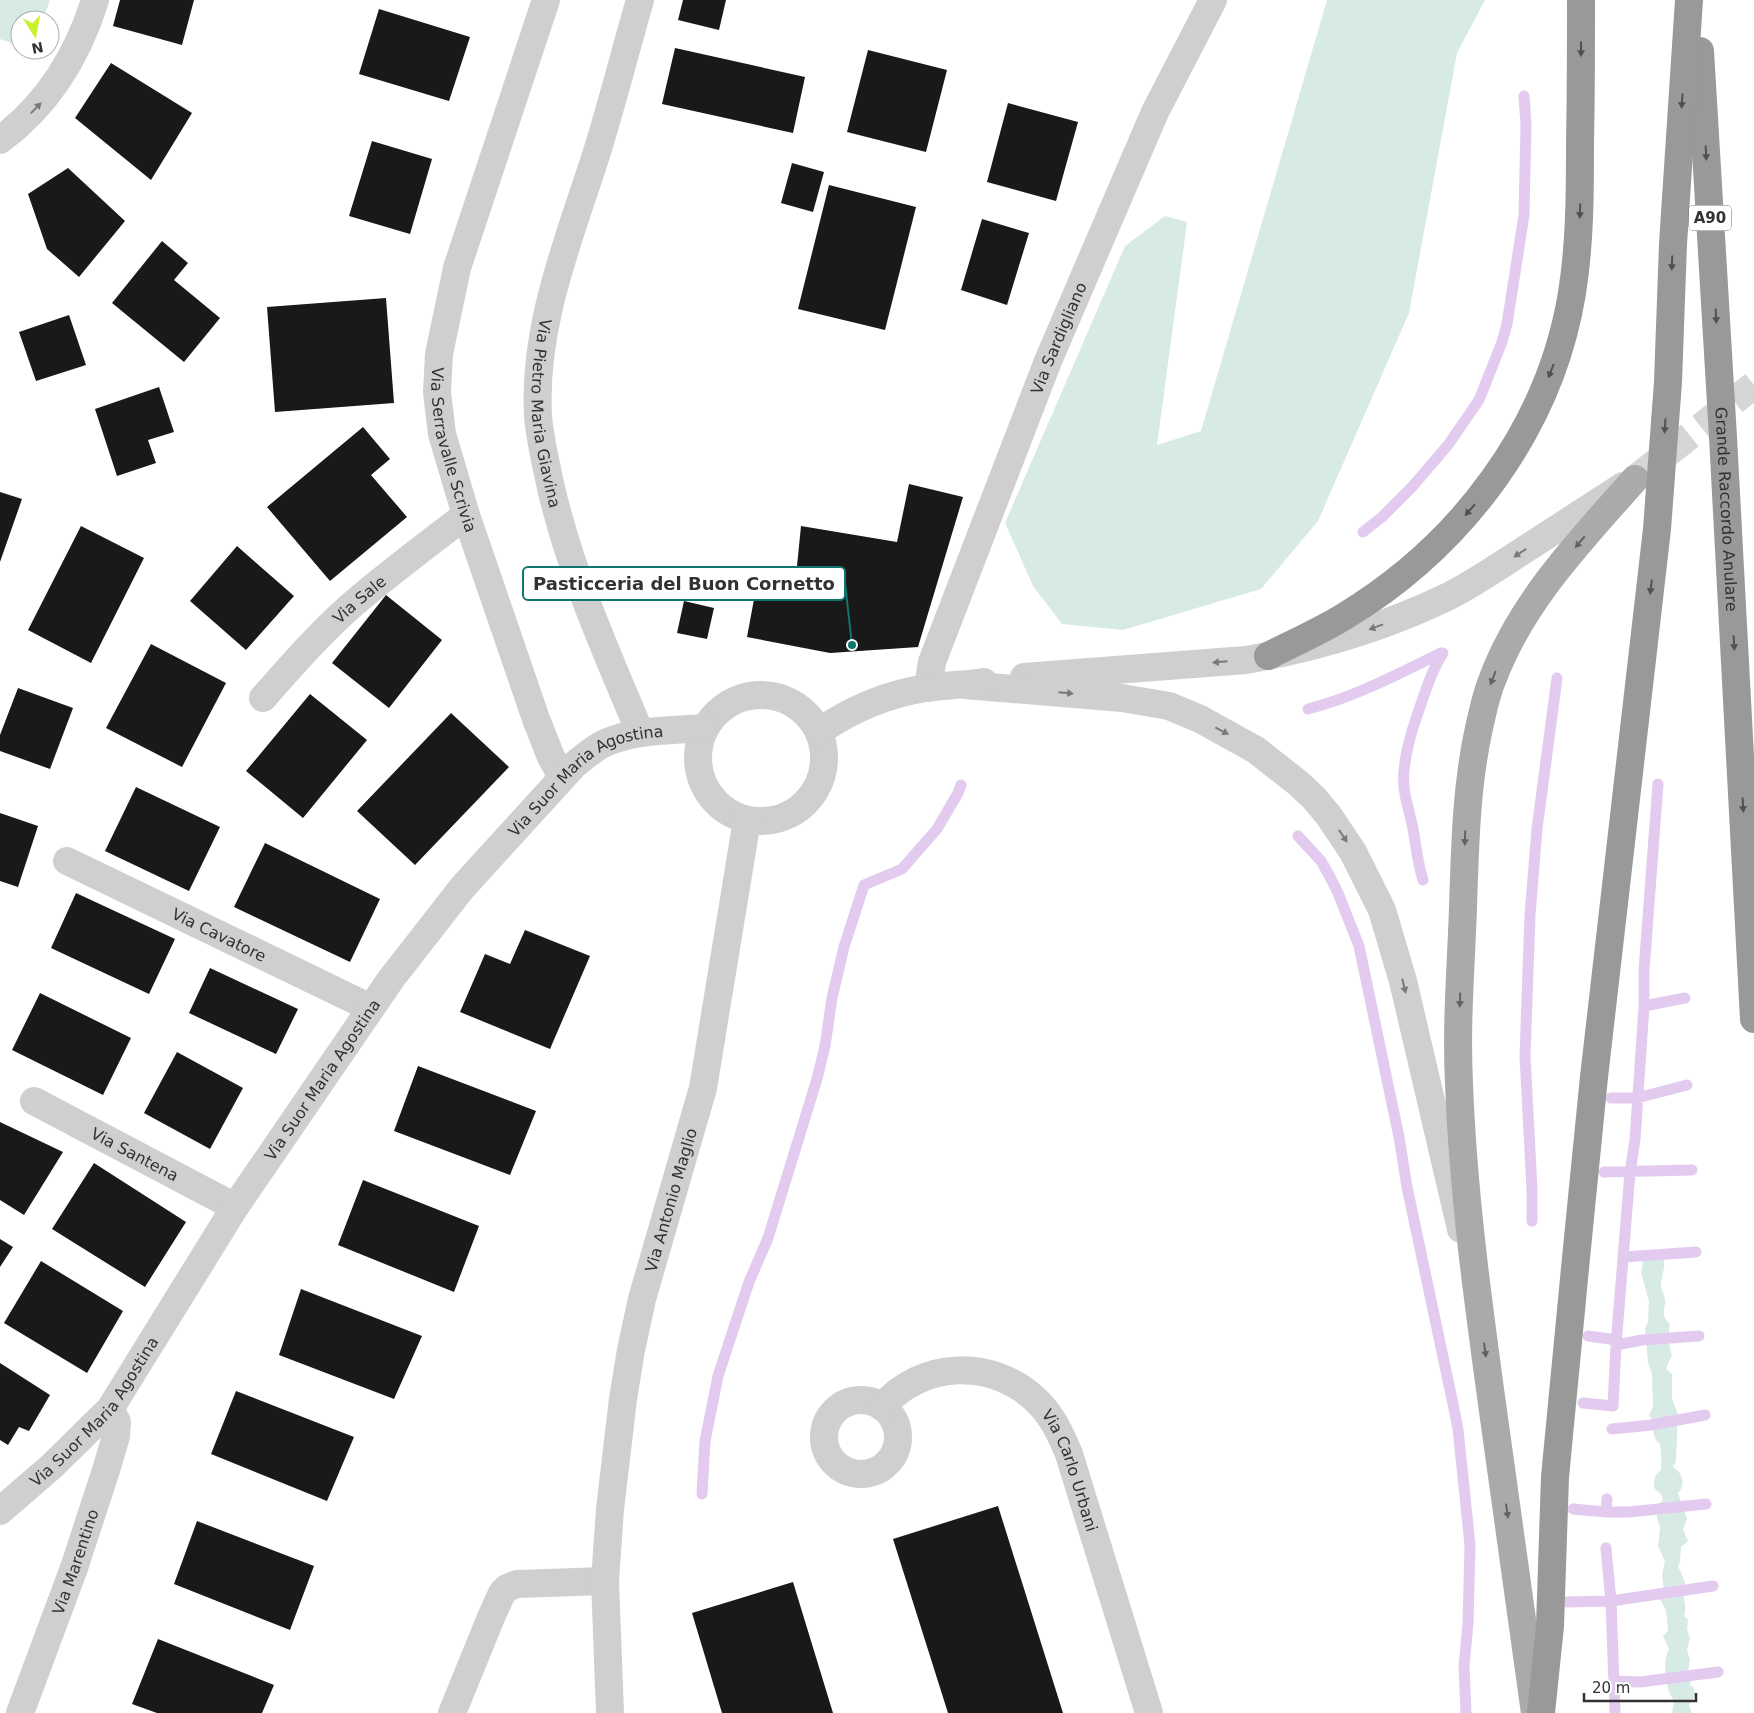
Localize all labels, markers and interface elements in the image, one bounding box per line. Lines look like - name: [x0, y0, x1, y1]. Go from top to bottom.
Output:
- north arrow: [10, 10, 60, 60]
- text: N: [30, 39, 45, 57]
- one-way arrow: [1577, 41, 1585, 57]
- one-way arrow: [1678, 93, 1686, 109]
- one-way arrow: [30, 102, 42, 114]
- one-way arrow: [1703, 146, 1711, 162]
- one-way arrow: [1575, 203, 1583, 219]
- road number: A90: [1689, 206, 1731, 230]
- one-way arrow: [1668, 256, 1676, 272]
- street label: Via Sardigliano: [1027, 279, 1091, 397]
- one-way arrow: [1712, 308, 1720, 324]
- street label: Via Pietro Maria Giavina: [527, 317, 565, 510]
- one-way arrow: [1547, 363, 1555, 378]
- street label: Via Serravalle Scrivia: [427, 366, 480, 535]
- street label: Grande Raccordo Anulare: [1711, 406, 1741, 612]
- one-way arrow: [1661, 418, 1669, 434]
- one-way arrow: [1464, 503, 1476, 515]
- one-way arrow: [1575, 536, 1586, 548]
- one-way arrow: [1514, 548, 1527, 557]
- callout: Pasticceria del Buon Cornetto: [523, 567, 845, 600]
- street label: Via Sale: [329, 572, 390, 628]
- text: Pasticceria del Buon Cornetto: [533, 573, 835, 594]
- one-way arrow: [1647, 580, 1655, 596]
- one-way arrow: [1368, 623, 1383, 631]
- one-way arrow: [1731, 635, 1739, 651]
- one-way arrow: [1211, 658, 1227, 666]
- one-way arrow: [1489, 671, 1497, 686]
- one-way arrow: [1058, 690, 1074, 698]
- street label: Via Suor Maria Agostina: [505, 722, 664, 841]
- one-way arrow: [1214, 727, 1229, 735]
- one-way arrow: [1739, 797, 1747, 813]
- one-way arrow: [1338, 829, 1348, 843]
- one-way arrow: [1461, 830, 1469, 846]
- street label: Via Cavatore: [169, 904, 269, 966]
- one-way arrow: [1400, 978, 1408, 993]
- one-way arrow: [1455, 992, 1463, 1008]
- street label: Via Suor Maria Agostina: [261, 996, 384, 1164]
- street label: Via Santena: [88, 1124, 182, 1185]
- street label: Via Antonio Maglio: [641, 1126, 701, 1274]
- street label: Via Suor Maria Agostina: [26, 1333, 162, 1491]
- one-way arrow: [1481, 1343, 1489, 1359]
- street label: Via Carlo Urbani: [1038, 1406, 1101, 1534]
- one-way arrow: [1503, 1504, 1511, 1520]
- street label: Via Marentino: [48, 1507, 103, 1617]
- scale bar: [1584, 1670, 1696, 1702]
- text: 20 m: [1592, 1679, 1630, 1697]

